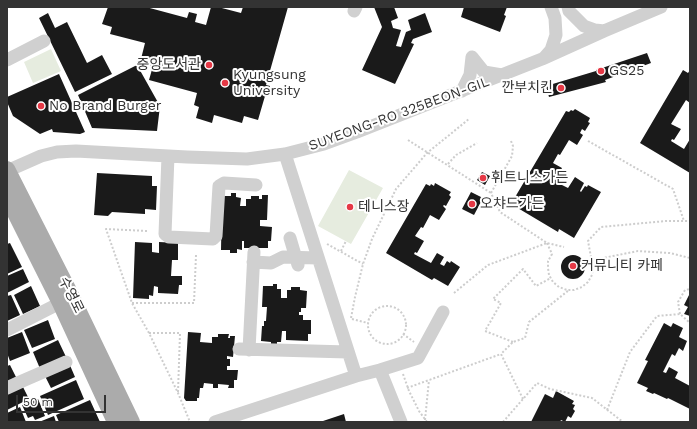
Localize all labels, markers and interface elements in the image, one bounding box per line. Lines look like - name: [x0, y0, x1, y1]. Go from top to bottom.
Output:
- place label: 중앙도서관: [137, 57, 201, 73]
- marker: 중앙도서관: [204, 60, 214, 70]
- place label: GS25: [609, 63, 644, 79]
- marker: GS25: [596, 66, 606, 76]
- place label: Kyungsung University: [233, 67, 306, 100]
- street label: SUYEONG-RO 325BEON-GIL: [307, 73, 491, 155]
- marker: Kyungsung University: [220, 78, 230, 88]
- place label: 깐부치킨: [501, 80, 553, 96]
- marker: 깐부치킨: [556, 83, 566, 93]
- place label: No Brand Burger: [49, 98, 162, 114]
- marker: No Brand Burger: [36, 101, 46, 111]
- place label: 휘트니스가든: [491, 170, 568, 186]
- marker: 휘트니스가든: [478, 173, 488, 183]
- place label: 오챠드가든: [480, 196, 544, 212]
- place label: 테니스장: [358, 199, 410, 215]
- marker: 오챠드가든: [467, 199, 477, 209]
- marker: 테니스장: [345, 202, 355, 212]
- place label: 커뮤니티 카페: [581, 258, 663, 274]
- marker: 커뮤니티 카페: [568, 261, 578, 271]
- street label: 수영로: [55, 274, 87, 316]
- scale bar: [18, 387, 108, 413]
- text: 50 m: [23, 395, 53, 409]

